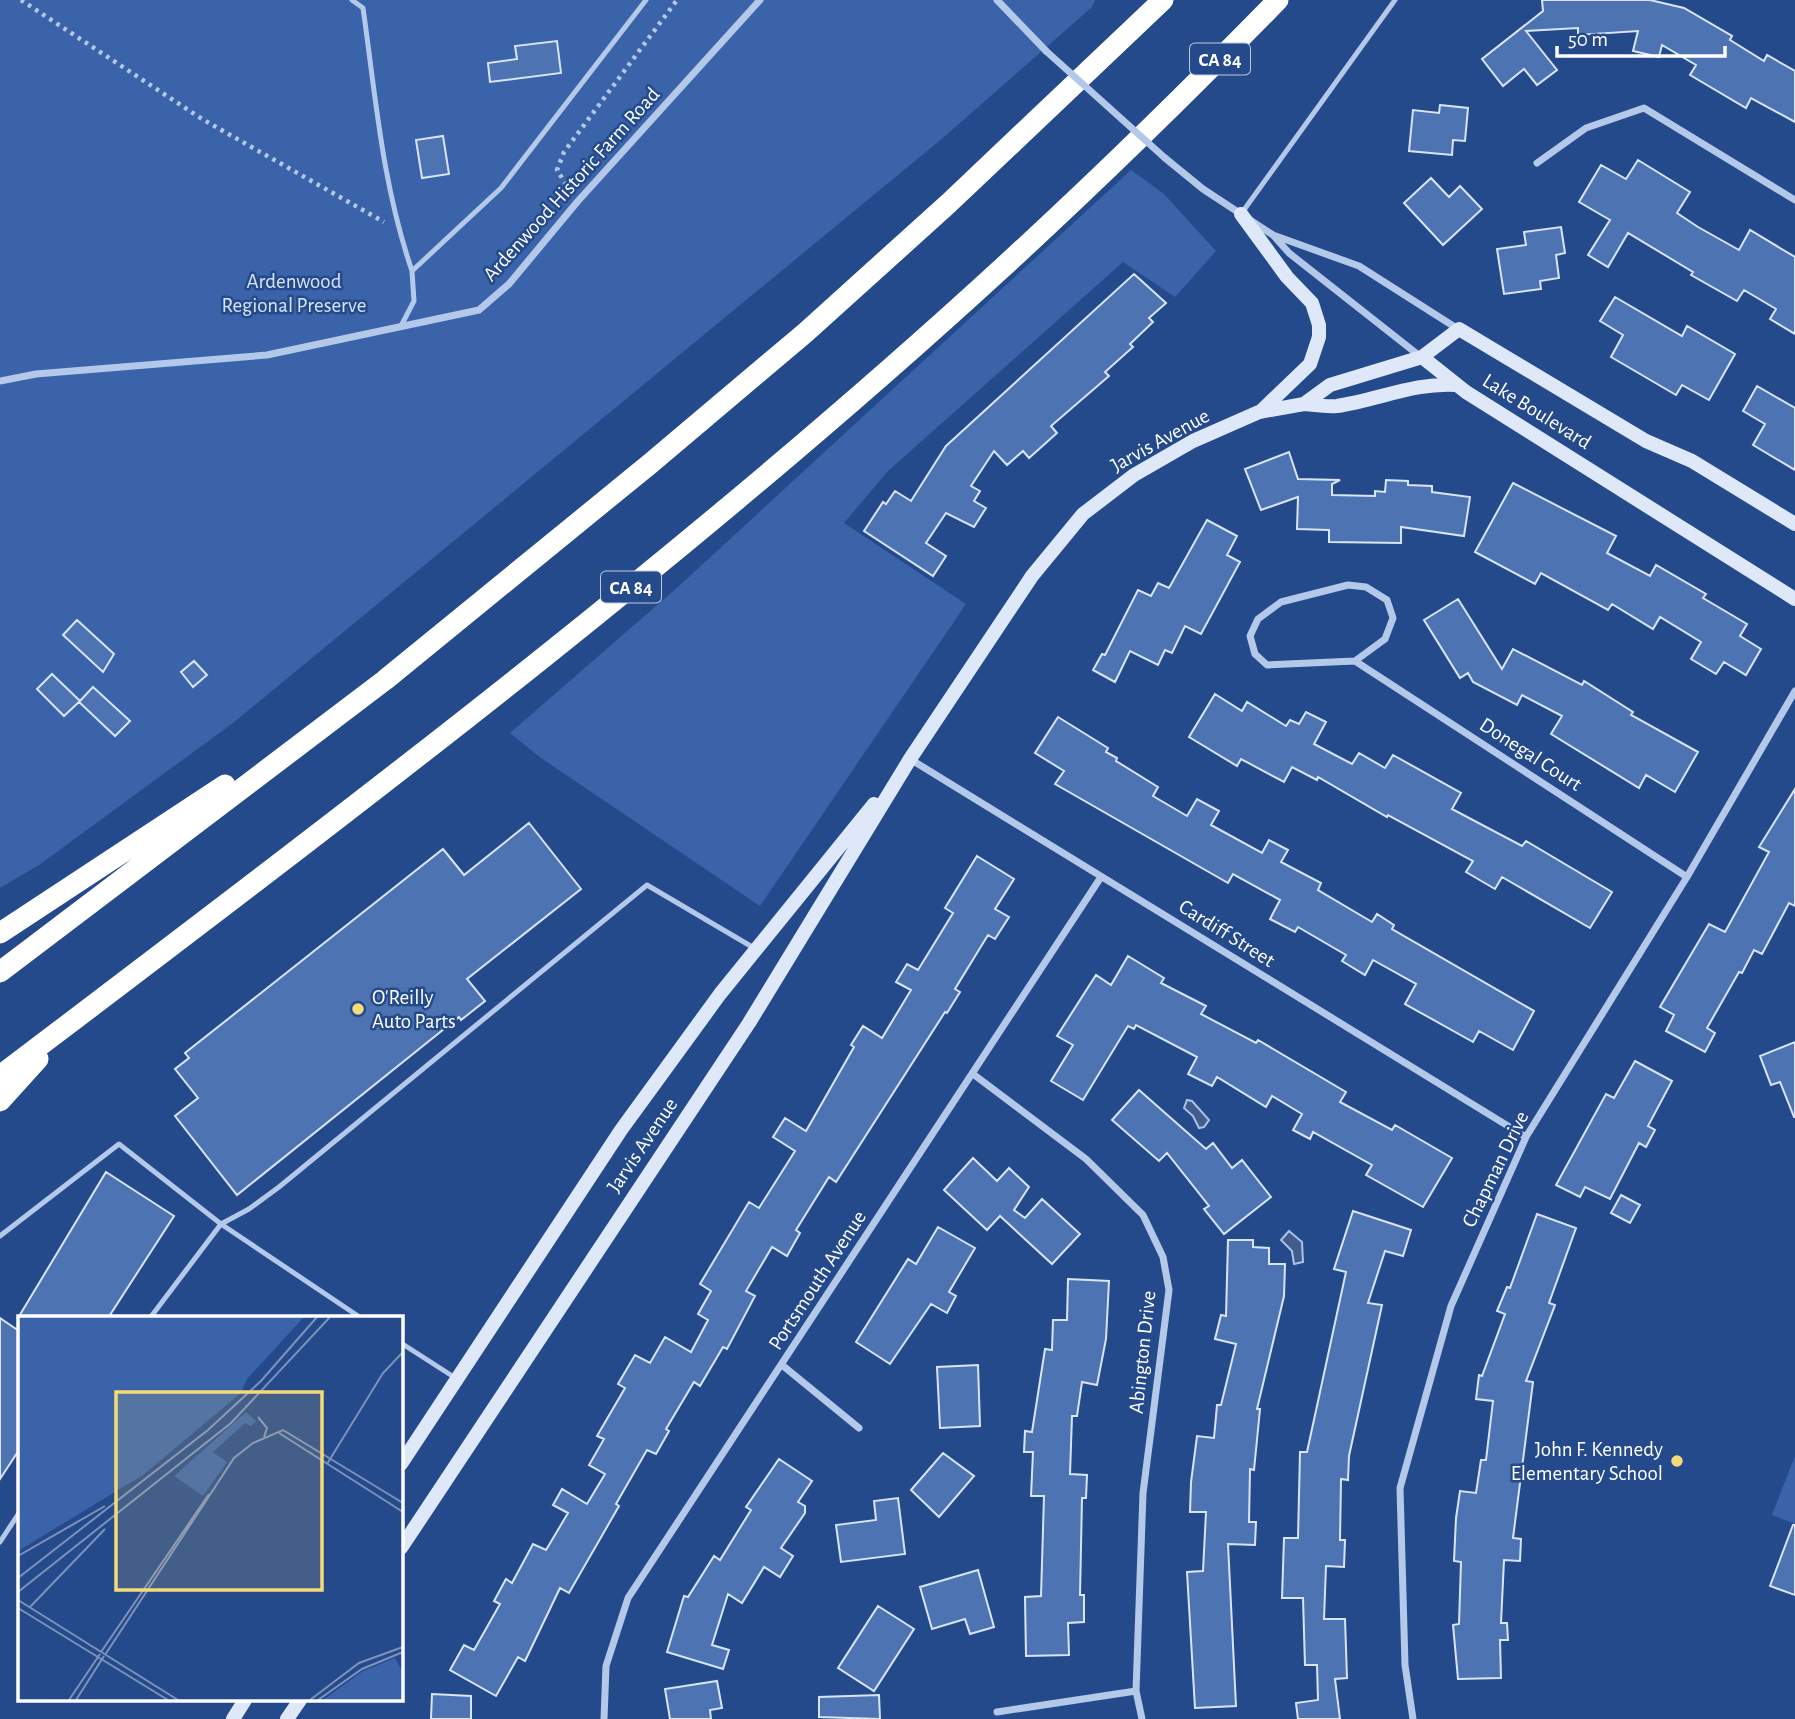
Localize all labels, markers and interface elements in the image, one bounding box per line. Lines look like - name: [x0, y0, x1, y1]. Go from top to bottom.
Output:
- scale bar: [1557, 14, 1725, 58]
- text: 50 m: [1568, 29, 1608, 50]
- road number: CA 84: [1190, 44, 1250, 74]
- street label: Ardenwood Historic Farm Road: [479, 83, 664, 285]
- park label: Ardenwood Regional Preserve: [222, 271, 366, 316]
- street label: Lake Boulevard: [1479, 370, 1595, 453]
- street label: Jarvis Avenue: [1107, 405, 1213, 476]
- road number: CA 84: [601, 572, 661, 602]
- street label: Donegal Court: [1476, 714, 1586, 795]
- street label: Cardiff Street: [1175, 896, 1279, 971]
- place label: O'Reilly Auto Parts: [372, 987, 456, 1032]
- marker: O'Reilly Auto Parts: [350, 1001, 366, 1017]
- street label: Jarvis Avenue: [603, 1094, 682, 1196]
- street label: Chapman Drive: [1458, 1108, 1533, 1231]
- street label: Portsmouth Avenue: [765, 1207, 870, 1354]
- street label: Abington Drive: [1126, 1290, 1159, 1415]
- inset map: [18, 1316, 402, 1702]
- place label: John F. Kennedy Elementary School: [1511, 1439, 1663, 1484]
- marker: John F. Kennedy Elementary School: [1669, 1453, 1685, 1469]

